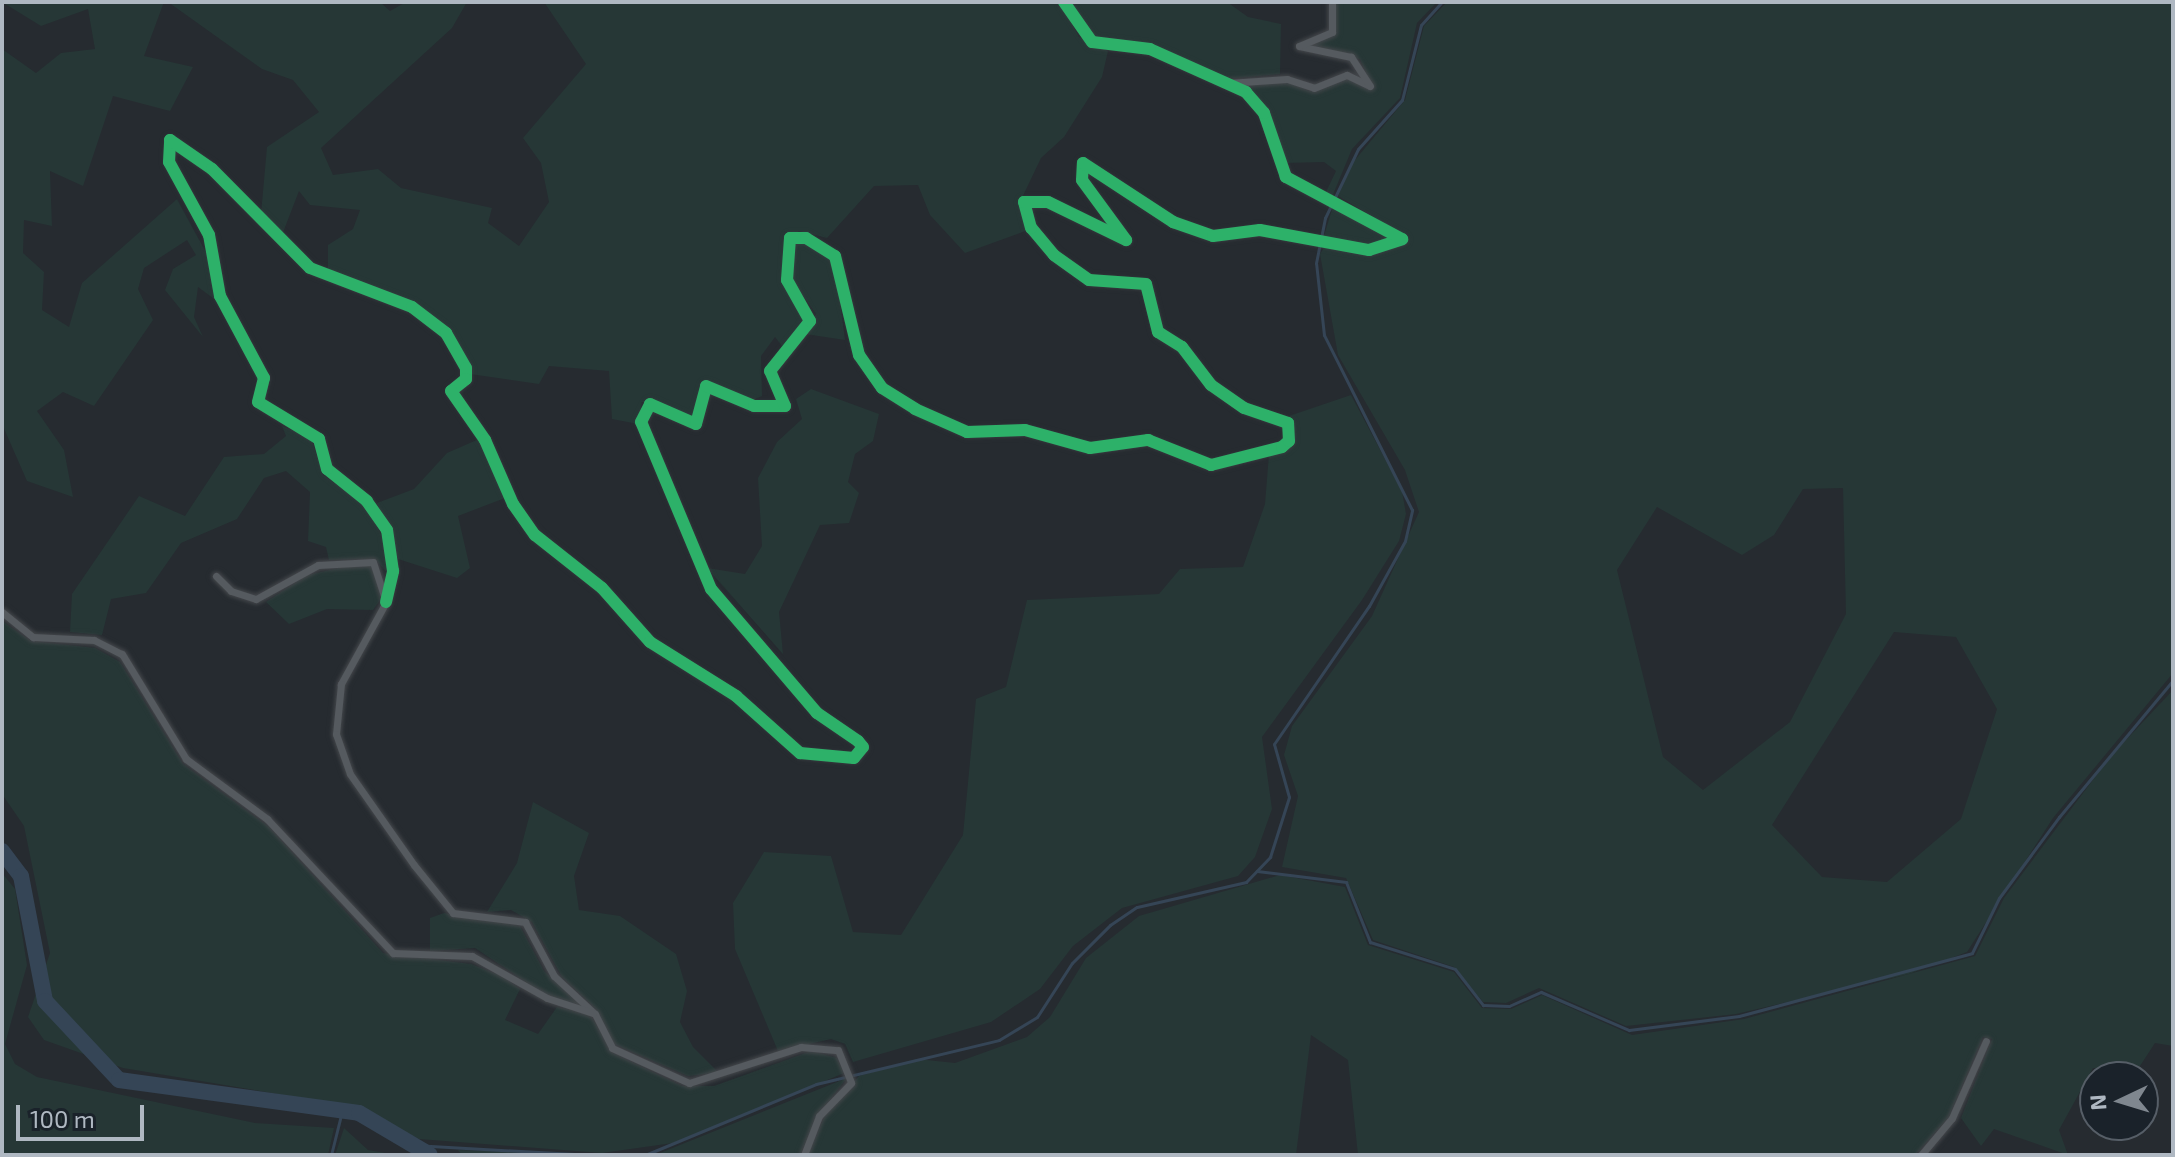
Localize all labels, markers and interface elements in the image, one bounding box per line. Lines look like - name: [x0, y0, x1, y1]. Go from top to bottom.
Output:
- north arrow: [2079, 1061, 2159, 1141]
- scale bar: [20, 1089, 148, 1139]
- text: N: [2084, 1094, 2111, 1111]
- text: 100 m: [30, 1104, 95, 1133]

